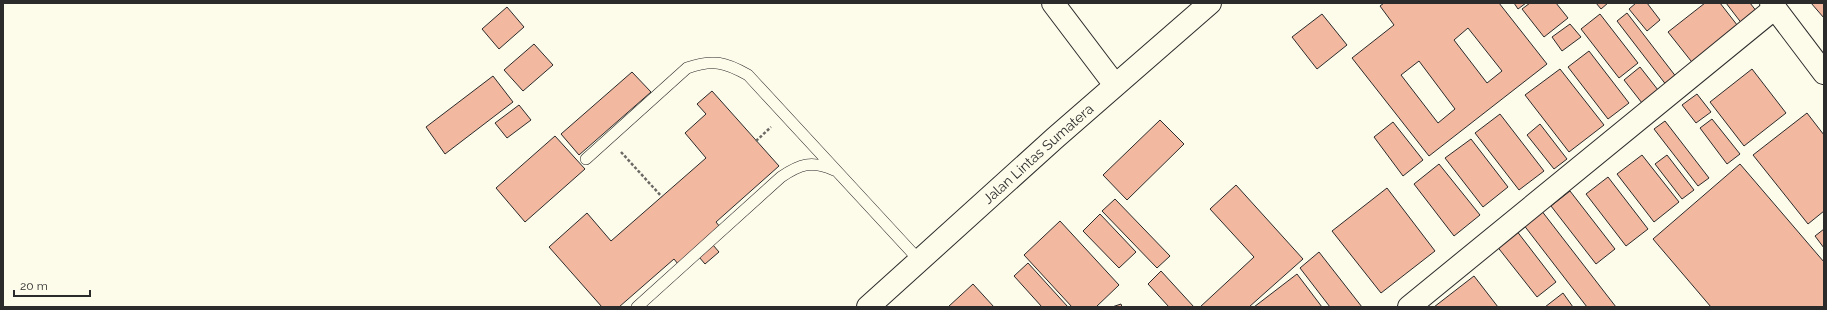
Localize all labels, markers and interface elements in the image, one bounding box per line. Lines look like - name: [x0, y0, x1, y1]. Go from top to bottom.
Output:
- street label: Jalan Lintas Sumatera: [980, 100, 1096, 207]
- scale bar: [14, 272, 90, 298]
- text: 20 m: [20, 279, 48, 293]

